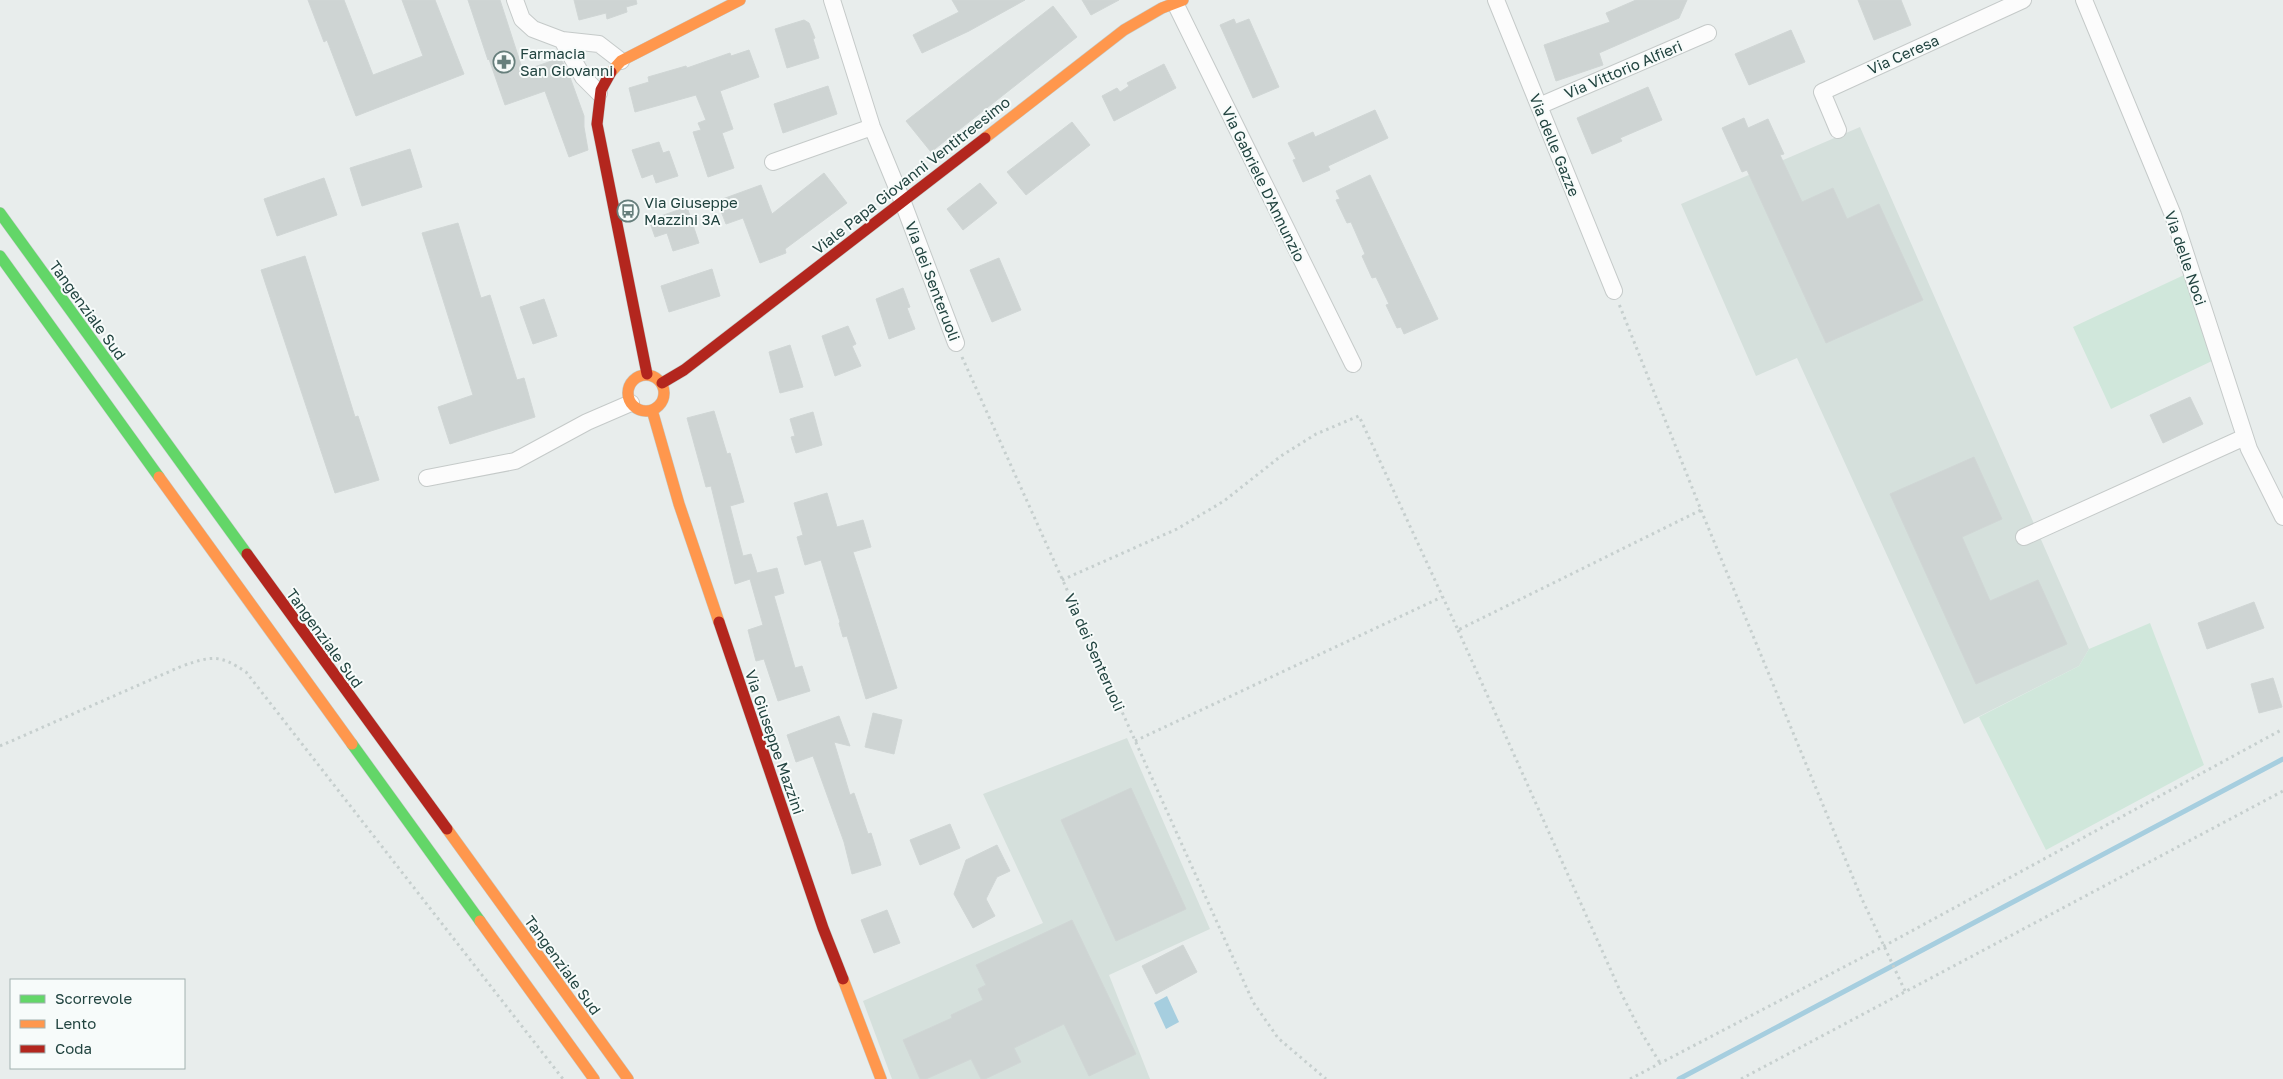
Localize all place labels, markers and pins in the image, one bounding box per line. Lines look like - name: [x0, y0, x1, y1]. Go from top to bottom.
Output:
- place label: Farmacia San Giovanni: [520, 44, 613, 79]
- pharmacy icon: Farmacia San Giovanni: [492, 50, 516, 74]
- place label: Via Giuseppe Mazzini 3A: [644, 193, 738, 228]
- bus stop icon: Via Giuseppe Mazzini 3A: [616, 199, 640, 223]

